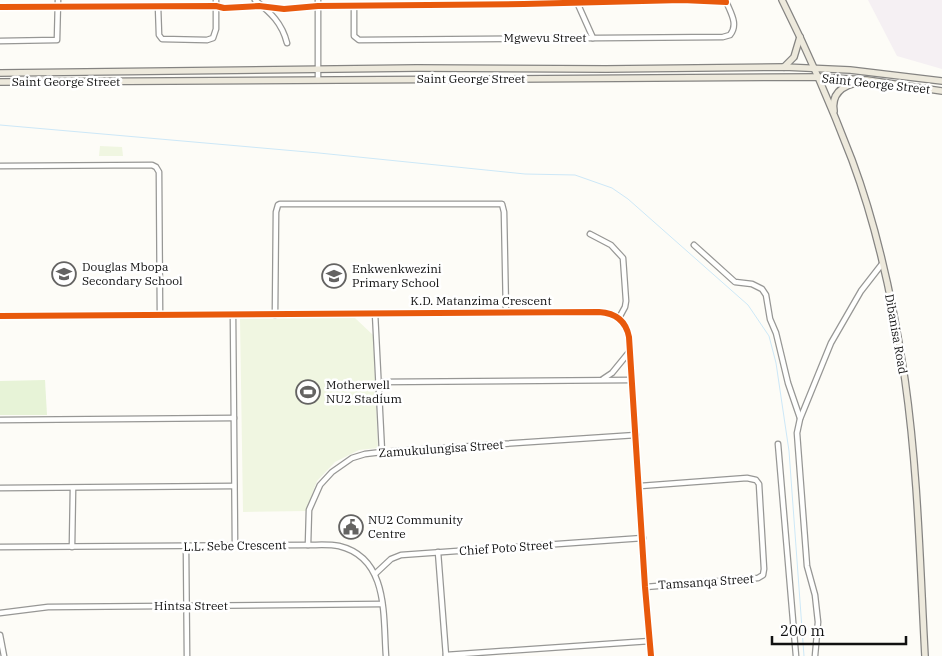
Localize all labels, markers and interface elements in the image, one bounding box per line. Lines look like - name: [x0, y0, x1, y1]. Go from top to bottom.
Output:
- street label: Mgwevu Street: [503, 30, 587, 45]
- street label: Saint George Street: [821, 70, 931, 97]
- street label: Saint George Street: [417, 71, 525, 86]
- street label: Saint George Street: [12, 74, 120, 89]
- place label: Douglas Mbopa Secondary School: [82, 259, 183, 288]
- school or university icon: Douglas Mbopa Secondary School: [51, 261, 77, 287]
- place label: Enkwenkwezini Primary School: [352, 261, 442, 290]
- school or university icon: Enkwenkwezini Primary School: [321, 263, 347, 289]
- street label: K.D. Matanzima Crescent: [410, 293, 552, 308]
- street label: Dibanisa Road: [882, 293, 911, 375]
- place label: Motherwell NU2 Stadium: [326, 377, 402, 406]
- sports icon: Motherwell NU2 Stadium: [295, 379, 321, 405]
- street label: Zamukulungisa Street: [378, 437, 504, 460]
- place label: NU2 Community Centre: [368, 512, 464, 541]
- public building icon: NU2 Community Centre: [338, 514, 364, 540]
- street label: L.L. Sebe Crescent: [183, 537, 287, 554]
- street label: Chief Poto Street: [459, 537, 553, 558]
- street label: Tamsanqa Street: [658, 571, 754, 592]
- street label: Hintsa Street: [154, 598, 228, 613]
- scale bar: [772, 614, 906, 646]
- text: 200 m: [780, 621, 825, 640]

